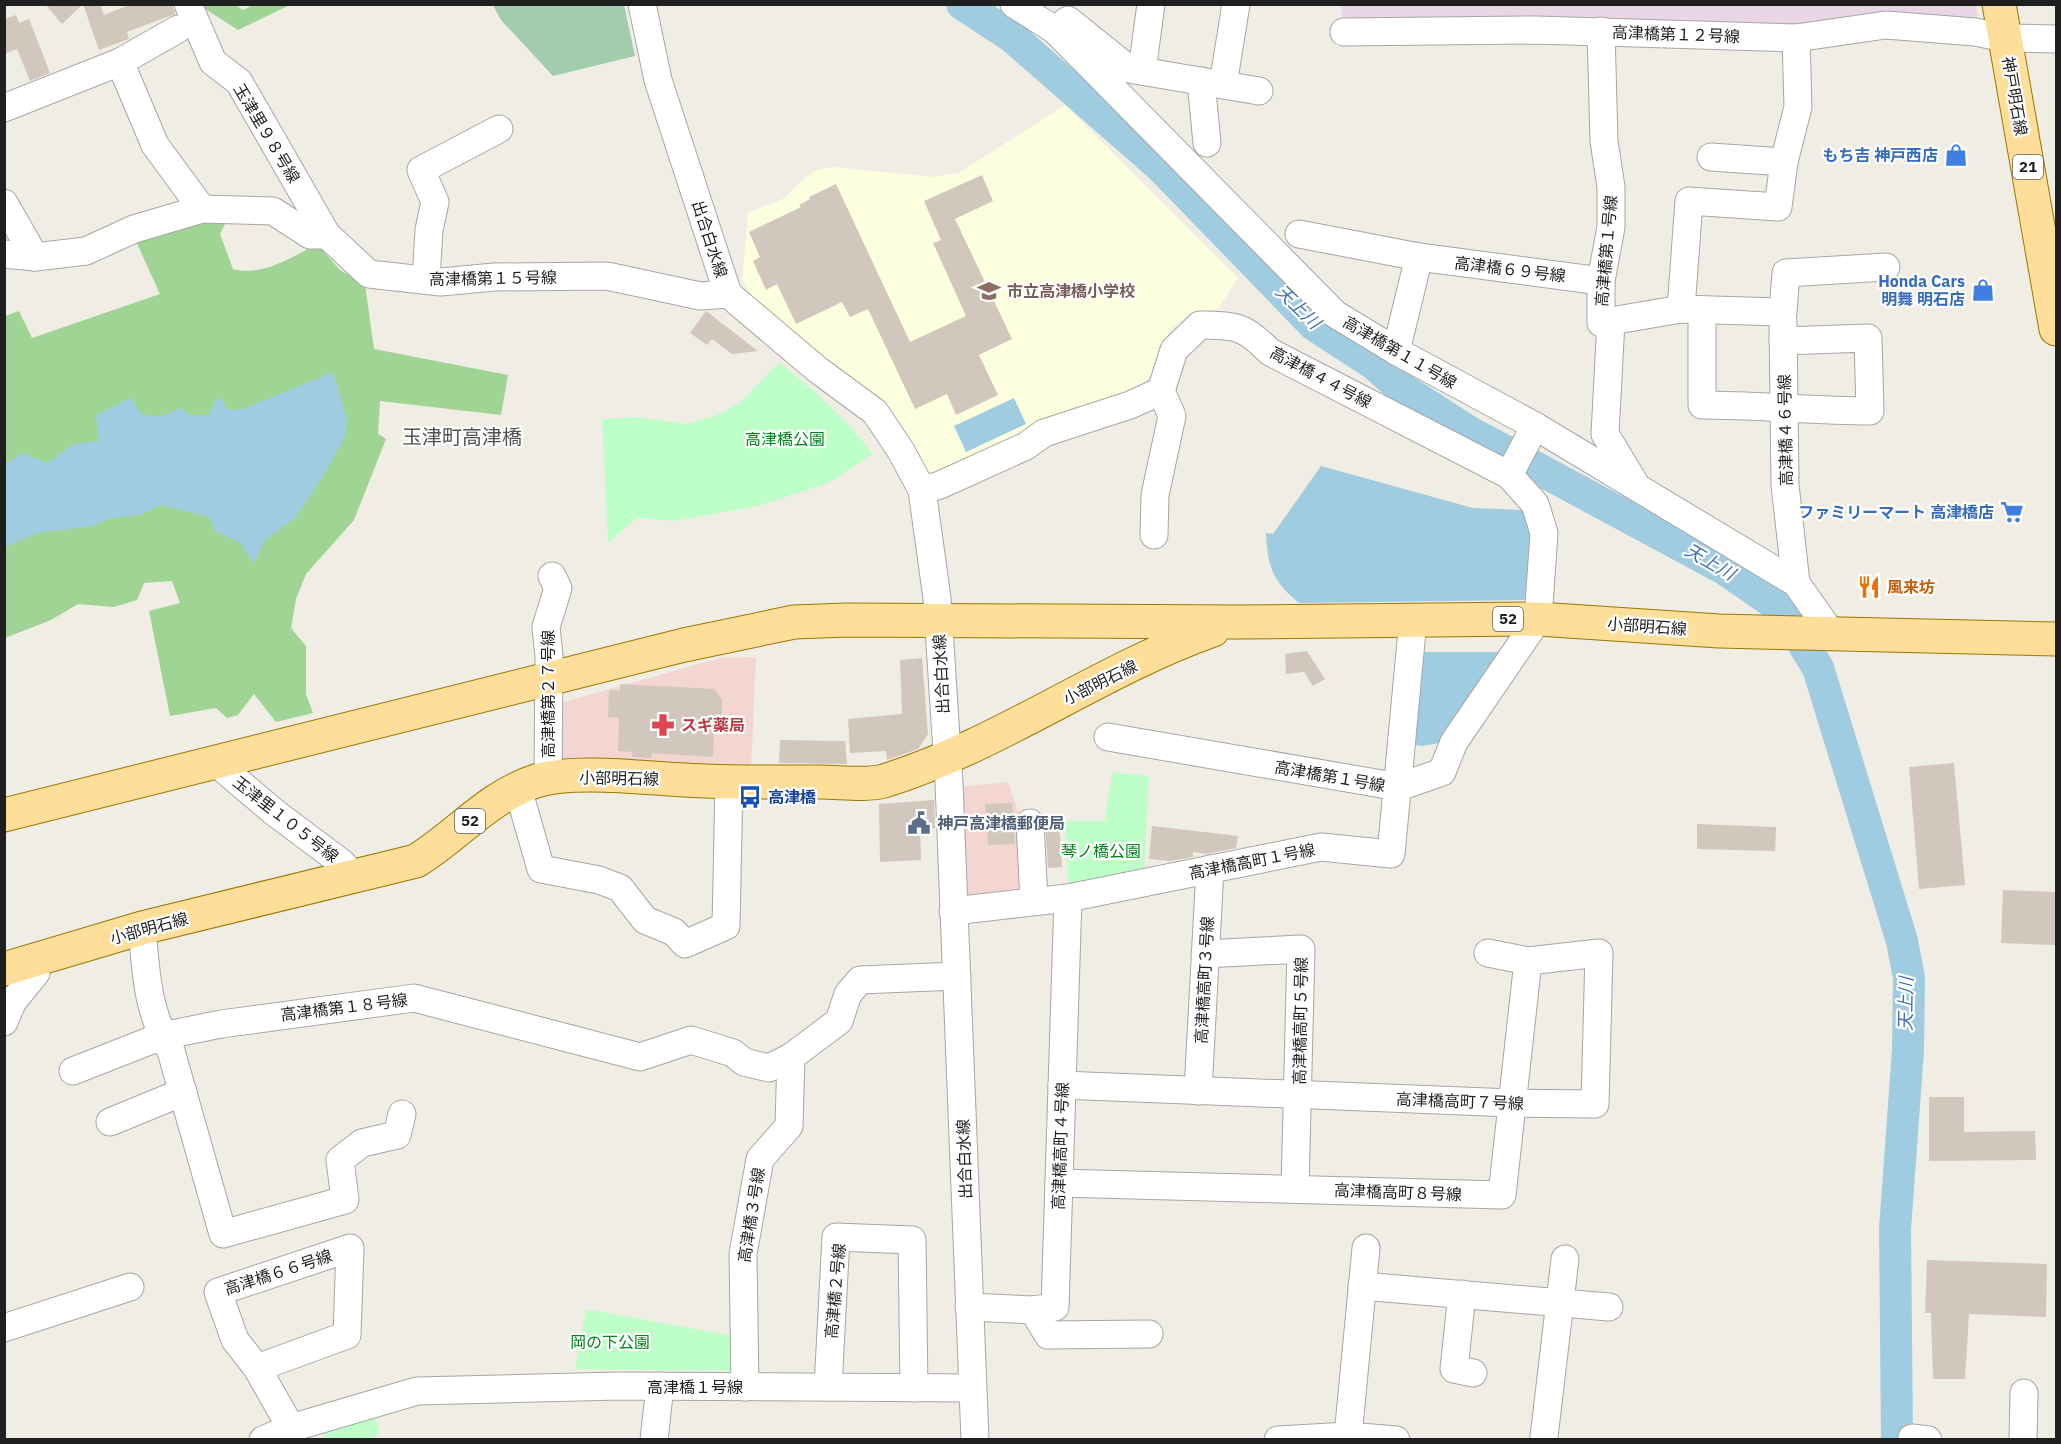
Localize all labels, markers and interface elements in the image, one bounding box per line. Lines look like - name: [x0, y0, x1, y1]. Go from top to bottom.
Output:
- street label: 高津橋第１２号線: [1612, 22, 1740, 46]
- street label: 神戸明石線: [1998, 55, 2032, 137]
- street label: 玉津里９８号線: [230, 80, 304, 186]
- shop icon: もち吉 神戸西店: [1943, 142, 1969, 168]
- place label: もち吉 神戸西店: [1822, 145, 1938, 165]
- road number: 21: [2013, 155, 2043, 179]
- street label: 高津橋第１号線: [1591, 194, 1621, 308]
- street label: 出合白水線: [688, 198, 732, 280]
- street label: 高津橋６９号線: [1453, 252, 1567, 286]
- street label: 高津橋第１５号線: [429, 267, 557, 289]
- place label: Honda Cars 明舞 明石店: [1878, 271, 1965, 309]
- shop icon: Honda Cars 明舞 明石店: [1970, 277, 1996, 303]
- school or university icon: 市立高津橋小学校: [976, 278, 1002, 304]
- water label: 天上川: [1271, 280, 1327, 335]
- place label: 市立高津橋小学校: [1007, 281, 1135, 301]
- street label: 高津橋第１１号線: [1340, 311, 1460, 393]
- street label: 高津橋４４号線: [1267, 342, 1375, 412]
- street label: 高津橋４６号線: [1774, 374, 1796, 486]
- district label: 玉津町高津橋: [402, 423, 522, 450]
- park label: 高津橋公園: [745, 429, 825, 449]
- supermarket icon: ファミリーマート 高津橋店: [1999, 499, 2025, 525]
- place label: ファミリーマート 高津橋店: [1798, 502, 1994, 522]
- water label: 天上川: [1681, 538, 1741, 586]
- restaurant icon: 風来坊: [1856, 574, 1882, 600]
- place label: 風来坊: [1887, 577, 1935, 597]
- road number: 52: [1493, 607, 1523, 631]
- street label: 小部明石線: [1606, 613, 1688, 639]
- street label: 高津橋第２７号線: [538, 630, 558, 758]
- street label: 出合白水線: [929, 634, 953, 714]
- street label: 小部明石線: [1060, 655, 1140, 709]
- pharmacy icon: スギ薬局: [650, 712, 676, 738]
- place label: スギ薬局: [681, 715, 745, 735]
- street label: 高津橋第１号線: [1273, 756, 1387, 796]
- street label: 小部明石線: [579, 767, 659, 789]
- street label: 玉津里１０５号線: [229, 772, 343, 866]
- bus stop icon: 高津橋: [737, 784, 763, 810]
- place label: 高津橋: [768, 787, 816, 807]
- road number: 52: [455, 809, 485, 833]
- public building icon: 神戸高津橋郵便局: [906, 810, 932, 836]
- place label: 神戸高津橋郵便局: [937, 813, 1065, 833]
- street label: 高津橋高町１号線: [1187, 839, 1317, 883]
- park label: 琴ノ橋公園: [1061, 841, 1141, 861]
- street label: 小部明石線: [108, 908, 190, 948]
- street label: 高津橋高町３号線: [1191, 916, 1217, 1044]
- street label: 高津橋高町５号線: [1289, 957, 1311, 1085]
- water label: 天上川: [1894, 975, 1918, 1031]
- street label: 高津橋第１８号線: [279, 989, 409, 1025]
- street label: 高津橋高町４号線: [1048, 1082, 1072, 1210]
- street label: 高津橋高町７号線: [1396, 1089, 1524, 1113]
- street label: 出合白水線: [953, 1119, 975, 1199]
- street label: 高津橋３号線: [734, 1166, 768, 1264]
- street label: 高津橋高町８号線: [1334, 1180, 1462, 1204]
- street label: 高津橋２号線: [821, 1242, 849, 1340]
- street label: 高津橋６６号線: [222, 1245, 334, 1299]
- park label: 岡の下公園: [570, 1332, 650, 1352]
- street label: 高津橋１号線: [647, 1377, 743, 1397]

